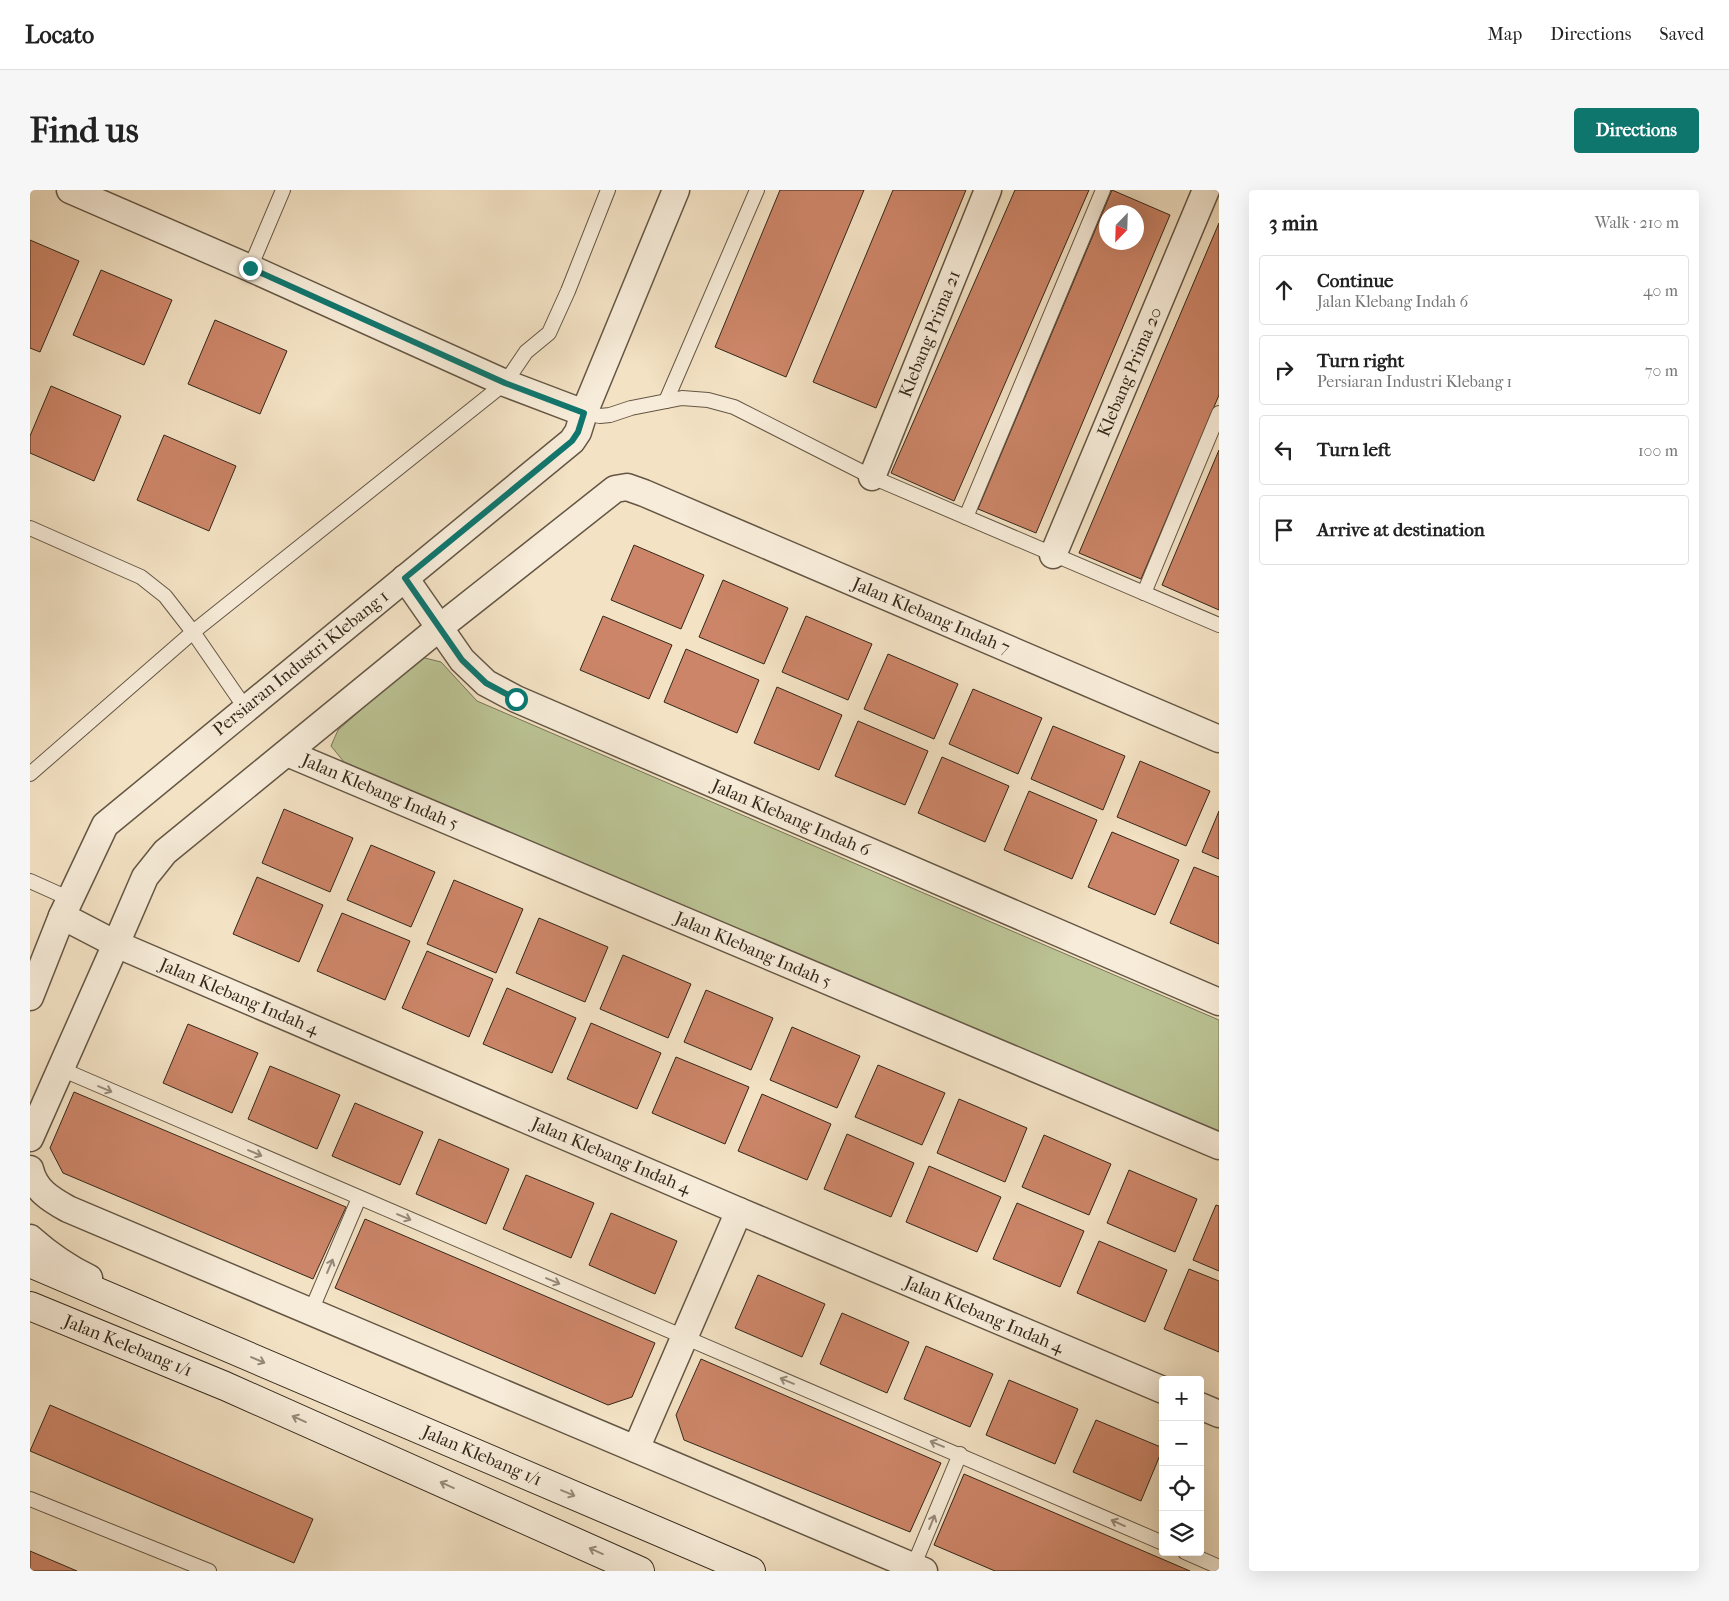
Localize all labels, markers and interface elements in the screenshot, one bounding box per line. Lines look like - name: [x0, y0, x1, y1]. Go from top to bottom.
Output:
- text: Locato: [25, 21, 94, 49]
- text: Map: [1488, 24, 1522, 45]
- text: Directions: [1550, 24, 1631, 45]
- text: Saved: [1659, 24, 1704, 45]
- button: Directions: [1574, 108, 1699, 153]
- text: Find us: [30, 110, 139, 151]
- north arrow: [1099, 205, 1144, 250]
- text: 3 min: [1269, 211, 1318, 235]
- text: Walk · 210 m: [1595, 213, 1679, 232]
- route end: [239, 257, 262, 280]
- street label: Klebang Prima 21: [895, 267, 965, 401]
- text: Continue: [1317, 270, 1393, 292]
- icon: ahead: [1270, 276, 1298, 304]
- text: 40 m: [1643, 281, 1678, 300]
- text: Jalan Klebang Indah 6: [1317, 292, 1468, 311]
- street label: Klebang Prima 20: [1093, 304, 1167, 440]
- text: Turn right: [1317, 350, 1404, 372]
- icon: right: [1270, 356, 1298, 384]
- text: 70 m: [1645, 361, 1678, 380]
- text: Persiaran Industri Klebang 1: [1317, 372, 1512, 391]
- icon: left: [1270, 436, 1298, 464]
- text: Turn left: [1317, 439, 1391, 461]
- text: 100 m: [1638, 441, 1678, 460]
- icon: arrive: [1270, 516, 1298, 544]
- text: Arrive at destination: [1317, 519, 1485, 541]
- street label: Jalan Klebang Indah 7: [847, 573, 1013, 659]
- street label: Persiaran Industri Klebang 1: [209, 586, 393, 740]
- route start: [505, 688, 528, 711]
- street label: Jalan Klebang Indah 5: [297, 749, 462, 835]
- street label: Jalan Klebang Indah 6: [707, 774, 874, 861]
- street label: Jalan Klebang Indah 5: [670, 907, 835, 993]
- street label: Jalan Klebang Indah 4: [154, 953, 322, 1040]
- one-way arrow: [97, 1084, 112, 1094]
- street label: Jalan Klebang Indah 4: [526, 1112, 694, 1199]
- one-way arrow: [247, 1148, 262, 1158]
- one-way arrow: [396, 1213, 411, 1222]
- one-way arrow: [325, 1259, 335, 1274]
- street label: Jalan Klebang Indah 4: [899, 1271, 1067, 1358]
- one-way arrow: [545, 1277, 560, 1287]
- street label: Jalan Kelebang 1/1: [59, 1310, 195, 1381]
- one-way arrow: [250, 1357, 265, 1366]
- one-way arrow: [780, 1376, 795, 1386]
- map controls: [1159, 1376, 1204, 1556]
- button: +: [1159, 1376, 1204, 1421]
- one-way arrow: [292, 1413, 307, 1423]
- street label: Jalan Klebang 1/1: [417, 1421, 545, 1491]
- button: −: [1159, 1421, 1204, 1466]
- one-way arrow: [930, 1439, 945, 1449]
- button: locate: [1159, 1466, 1204, 1511]
- one-way arrow: [440, 1479, 455, 1489]
- one-way arrow: [560, 1488, 575, 1498]
- button: layers: [1159, 1511, 1204, 1556]
- one-way arrow: [928, 1514, 937, 1530]
- one-way arrow: [1111, 1518, 1126, 1528]
- one-way arrow: [589, 1546, 604, 1556]

